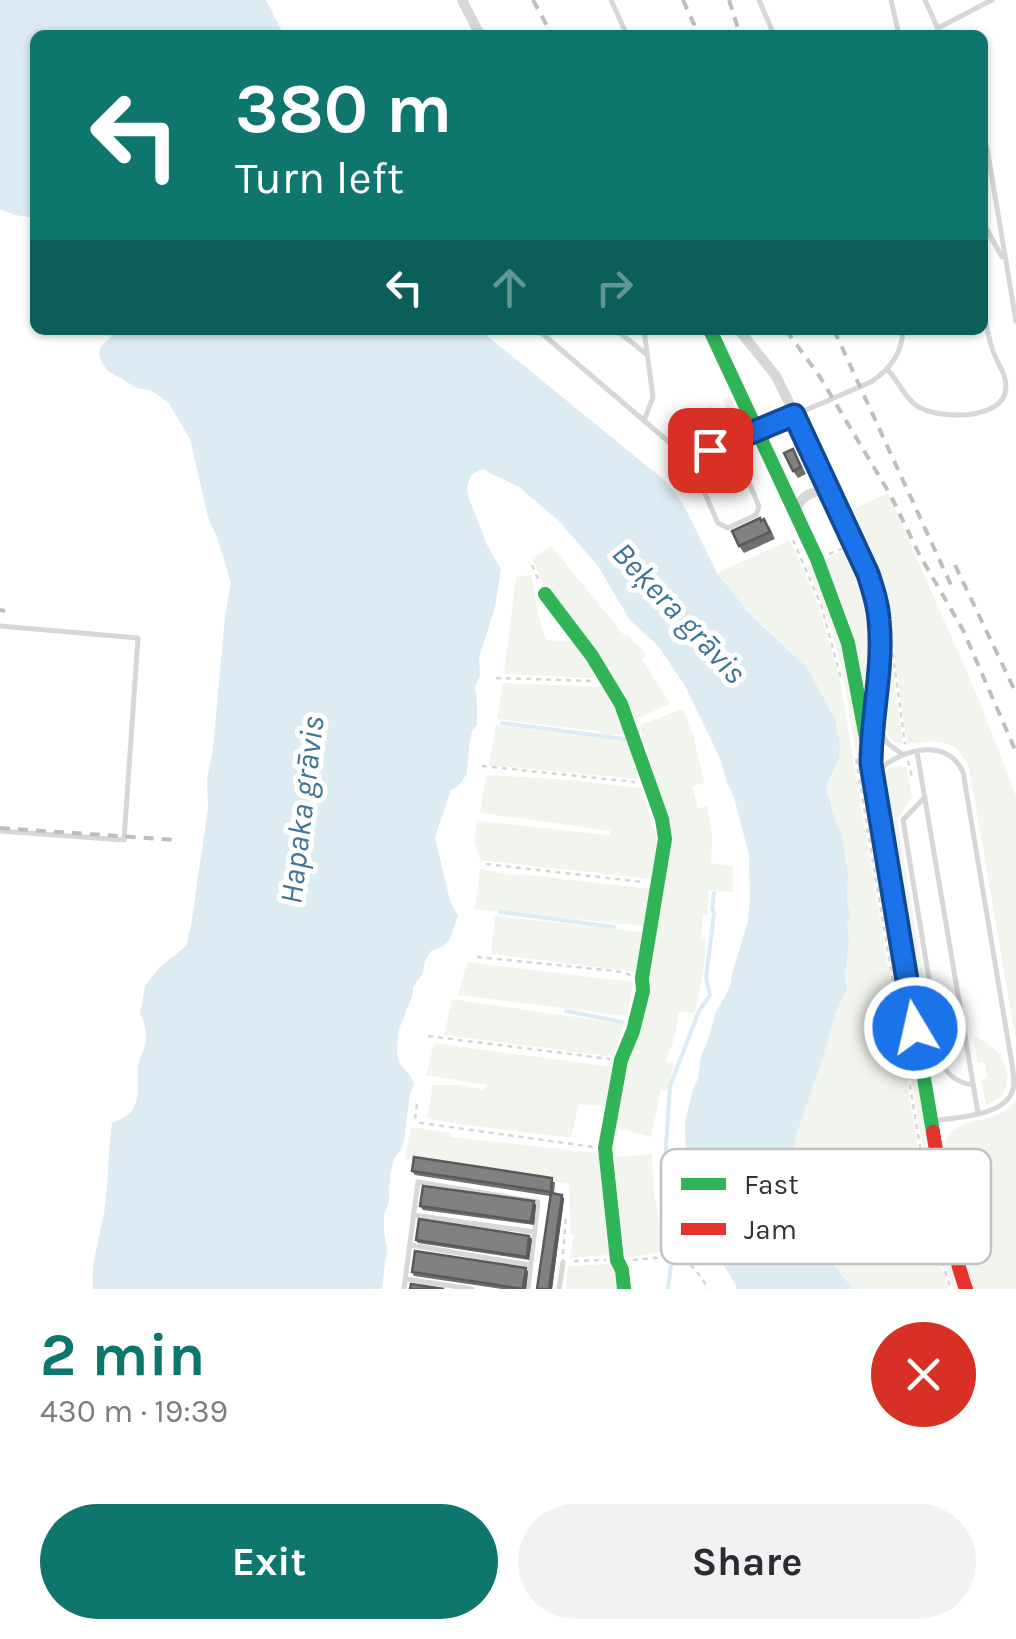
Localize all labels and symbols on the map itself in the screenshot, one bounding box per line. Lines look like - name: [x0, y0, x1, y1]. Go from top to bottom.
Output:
- pin: [668, 408, 753, 493]
- water label: Beķera grāvis: [604, 535, 754, 691]
- water label: Hapaka grāvis: [272, 714, 332, 906]
- position arrow: [863, 976, 967, 1080]
- legend: [661, 1149, 991, 1264]
- text: Fast: [744, 1168, 799, 1201]
- text: Jam: [744, 1213, 797, 1246]

